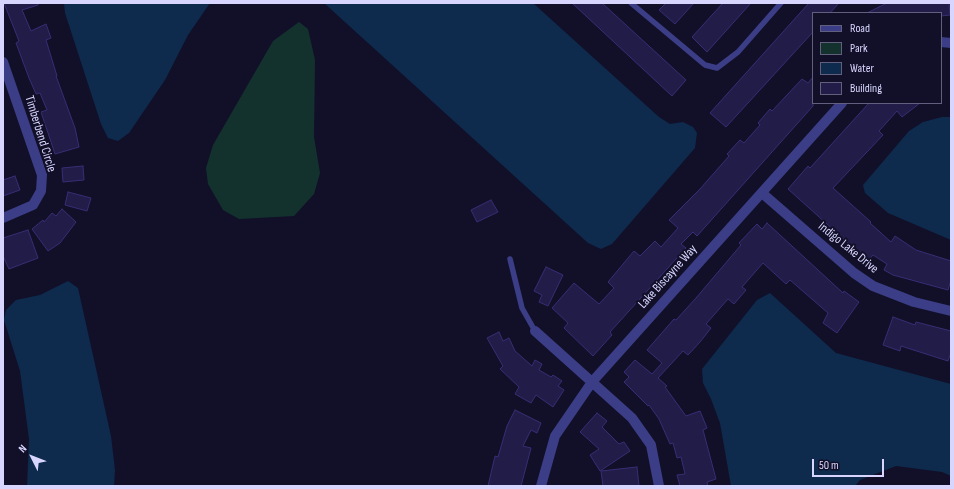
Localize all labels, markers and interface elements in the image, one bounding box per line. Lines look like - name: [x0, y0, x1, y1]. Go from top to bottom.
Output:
- legend: [812, 12, 942, 104]
- text: Road: [850, 21, 870, 36]
- text: Park: [850, 41, 868, 56]
- text: Water: [850, 61, 874, 76]
- text: Building: [850, 81, 882, 96]
- street label: Timberbend Circle: [21, 94, 59, 174]
- street label: Indigo Lake Drive: [815, 219, 881, 277]
- street label: Lake Biscayne Way: [635, 242, 701, 312]
- north arrow: [12, 437, 52, 477]
- text: N: [16, 442, 30, 455]
- scale bar: [814, 451, 886, 477]
- text: 50 m: [819, 458, 839, 473]

